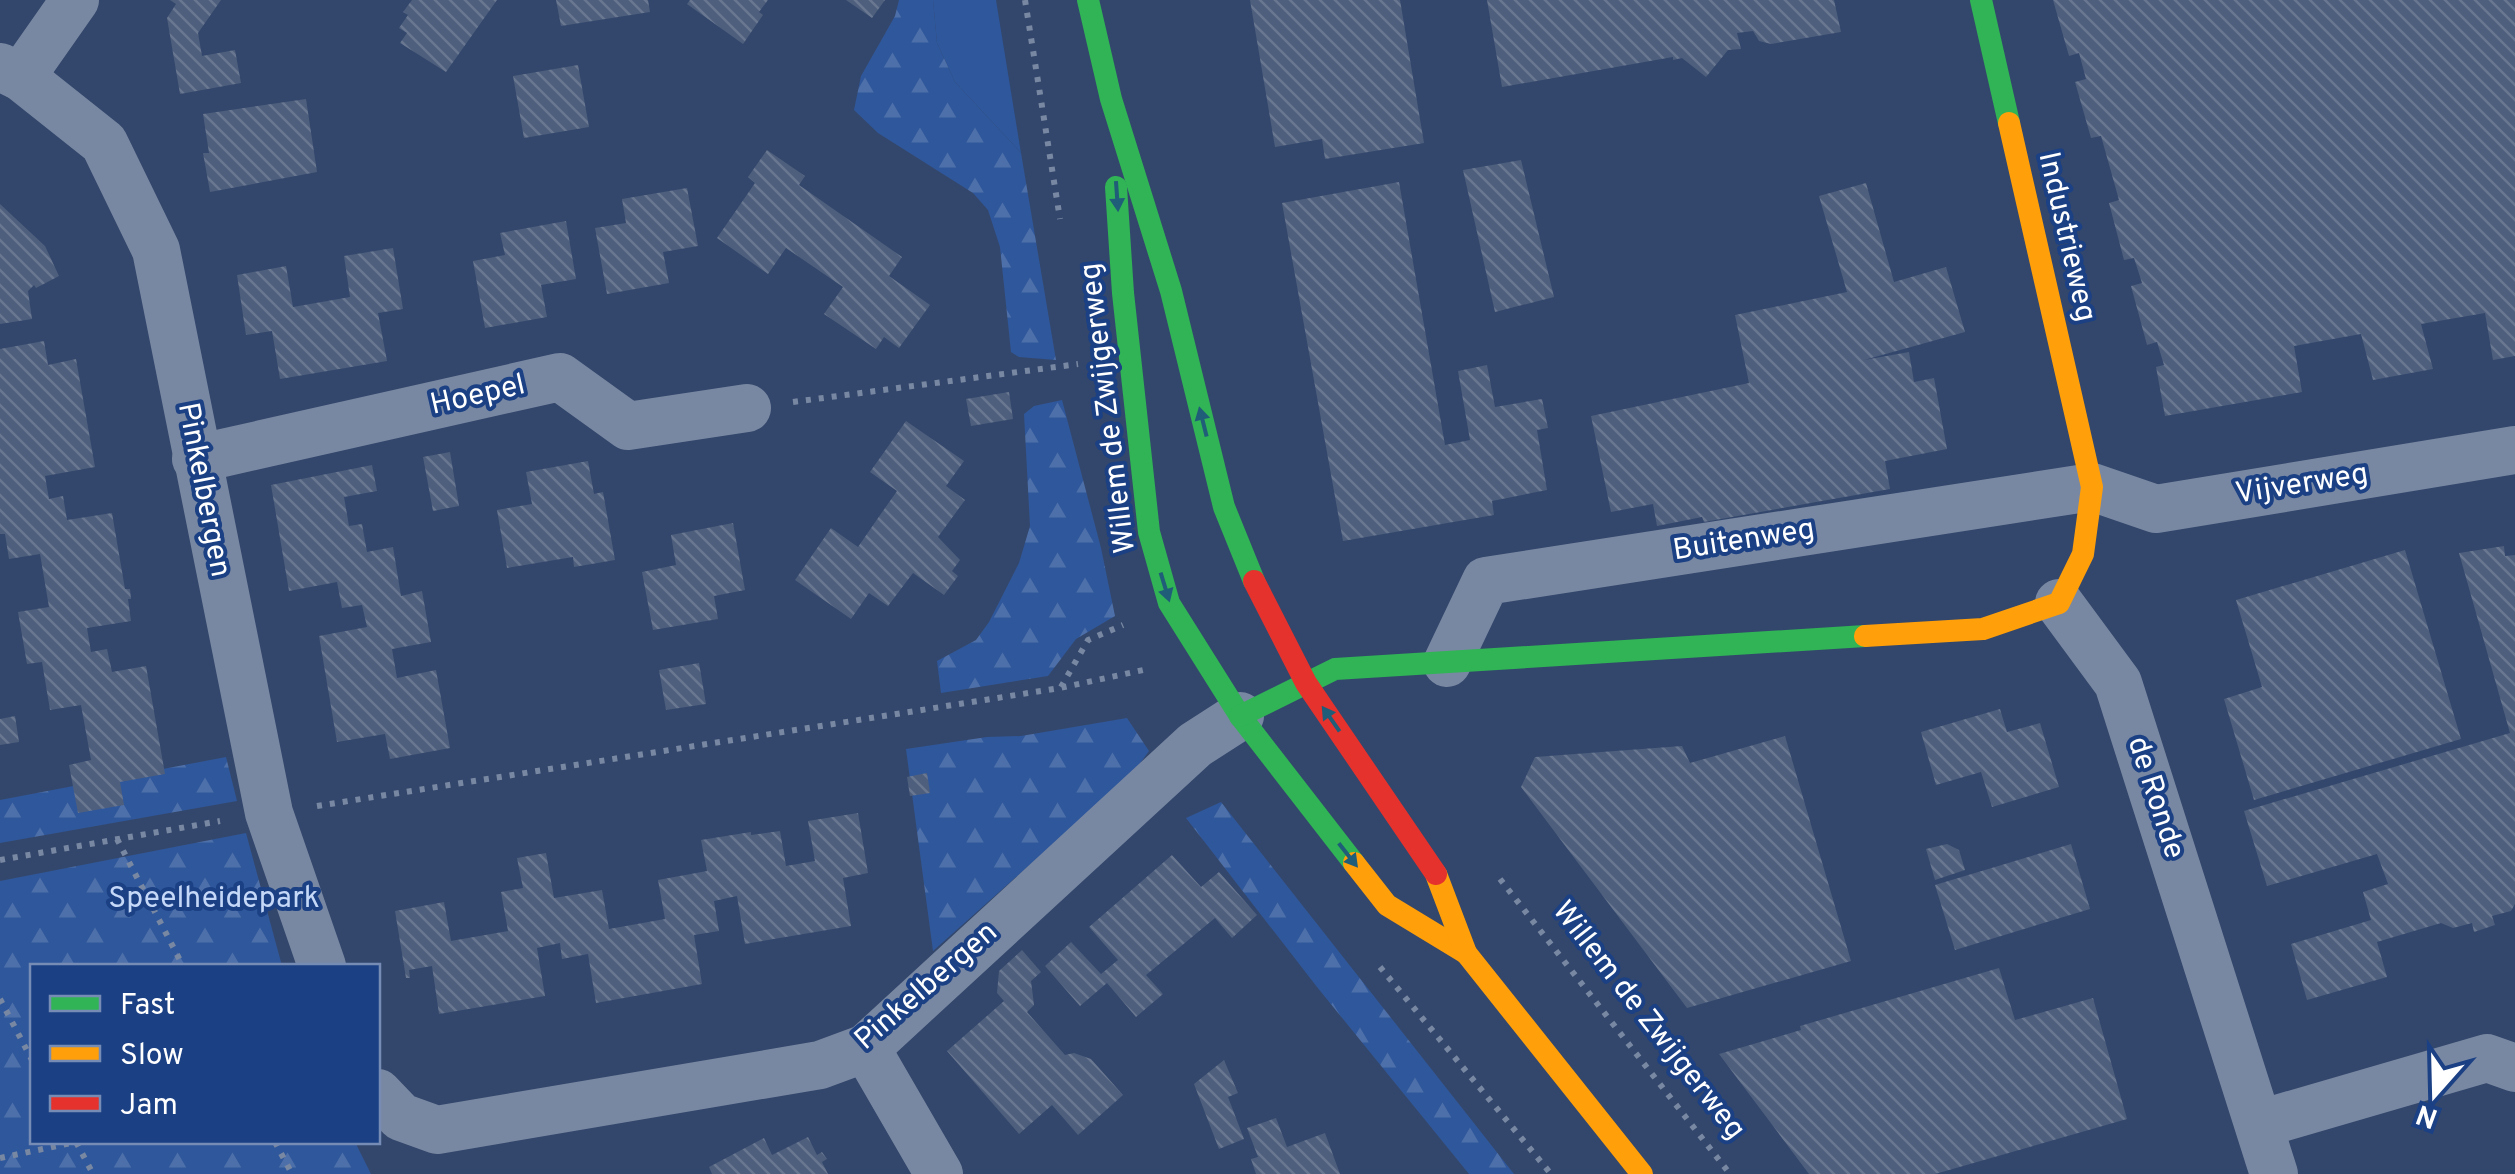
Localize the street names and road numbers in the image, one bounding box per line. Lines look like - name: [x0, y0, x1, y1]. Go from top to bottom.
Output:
- street label: Industrieweg: [2028, 148, 2104, 326]
- street label: Willem de Zwijgerweg: [1073, 261, 1145, 555]
- street label: Hoepel: [427, 367, 529, 425]
- street label: Pinkelbergen: [168, 399, 238, 581]
- street label: Vijverweg: [2233, 456, 2371, 514]
- street label: Buitenweg: [1670, 512, 1818, 570]
- street label: de Ronde: [2118, 732, 2192, 864]
- street label: Willem de Zwijgerweg: [1543, 894, 1753, 1148]
- street label: Pinkelbergen: [848, 915, 1006, 1059]

